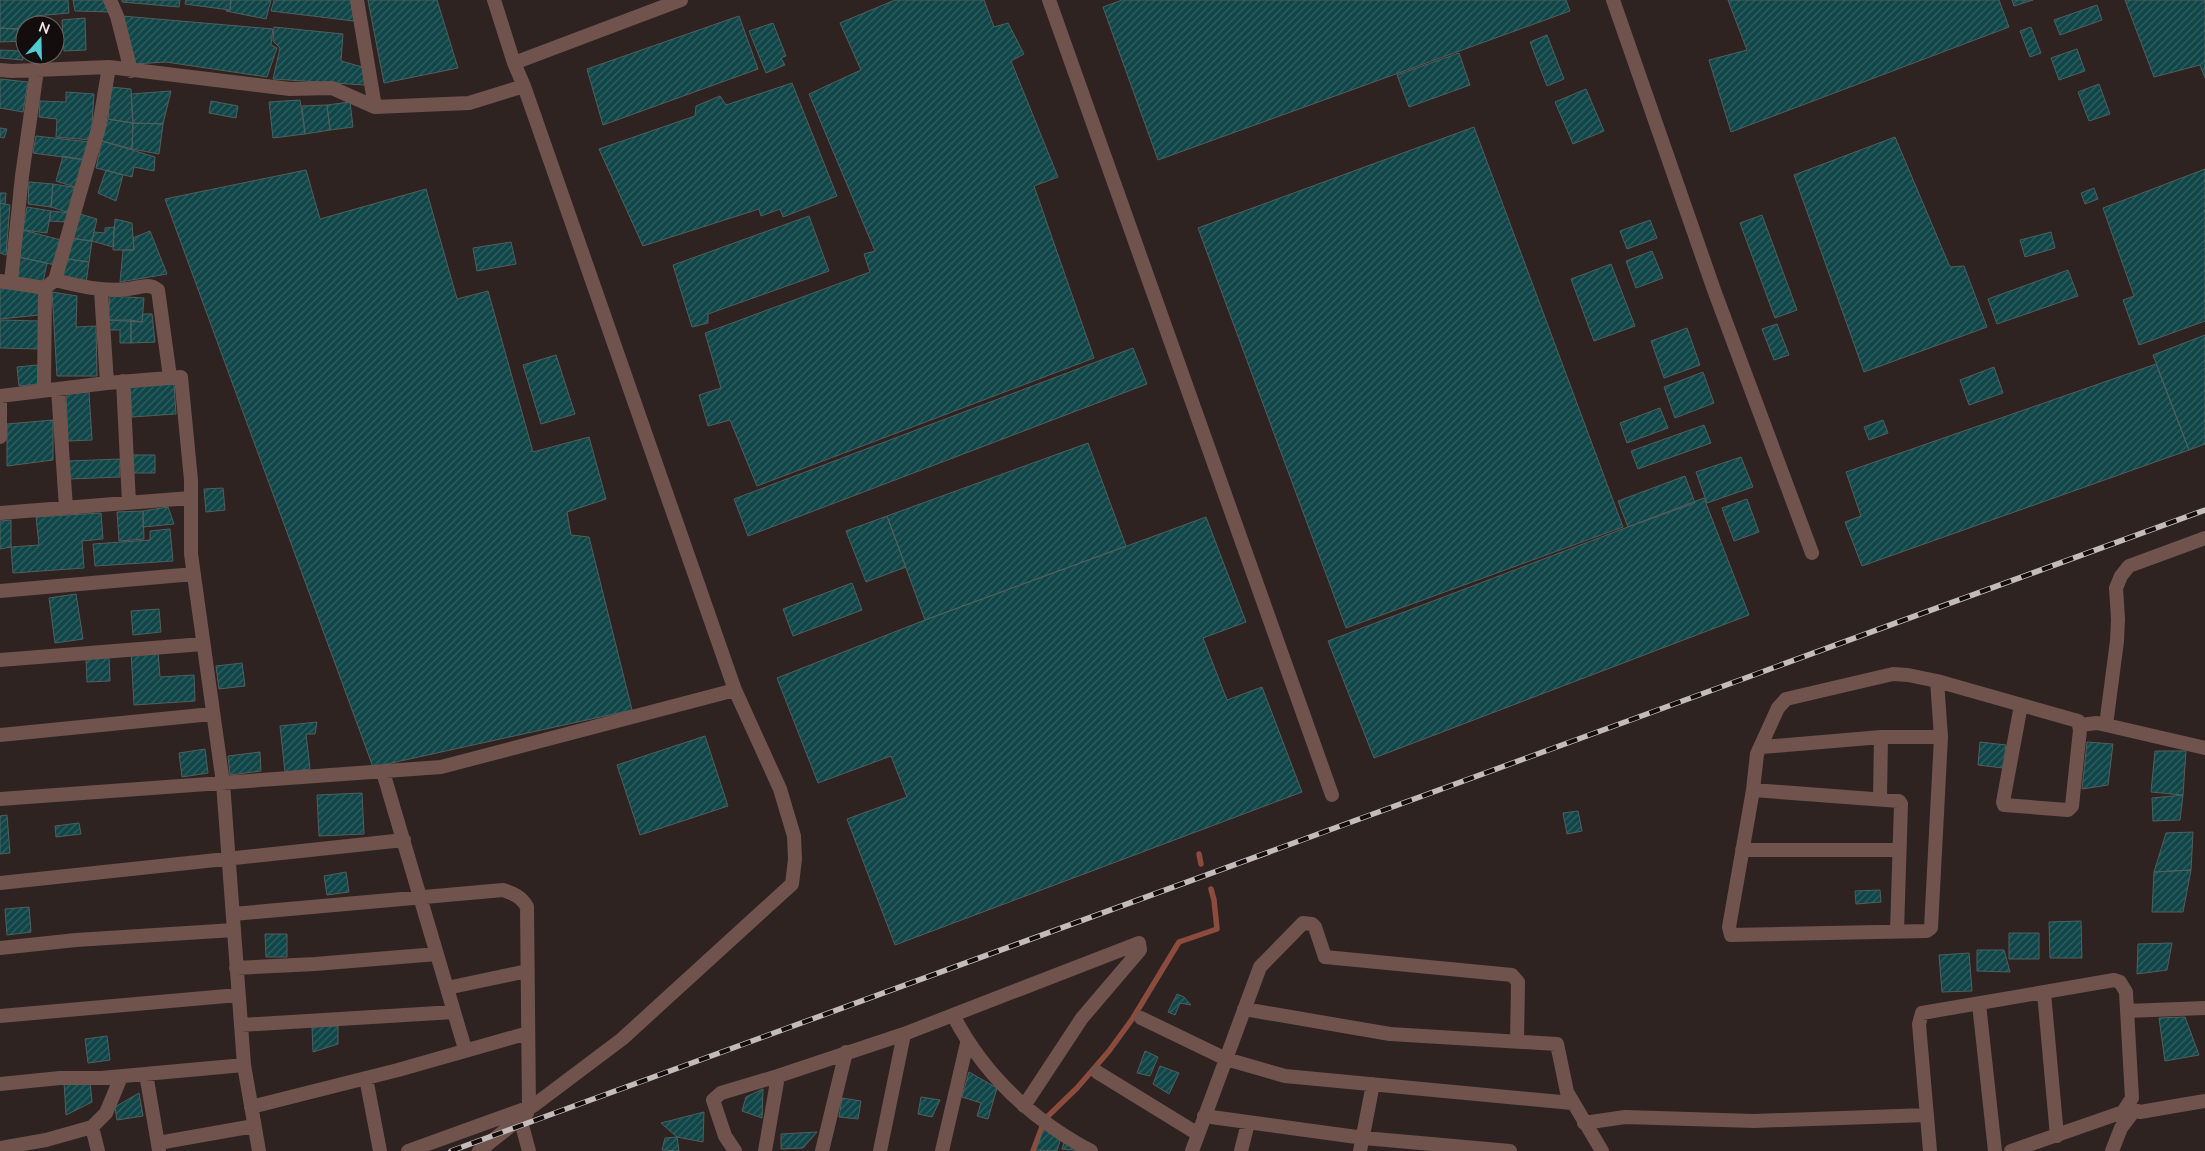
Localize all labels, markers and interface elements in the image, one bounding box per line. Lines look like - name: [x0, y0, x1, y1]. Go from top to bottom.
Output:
- north arrow: [15, 15, 65, 65]
- text: N: [36, 18, 52, 38]

